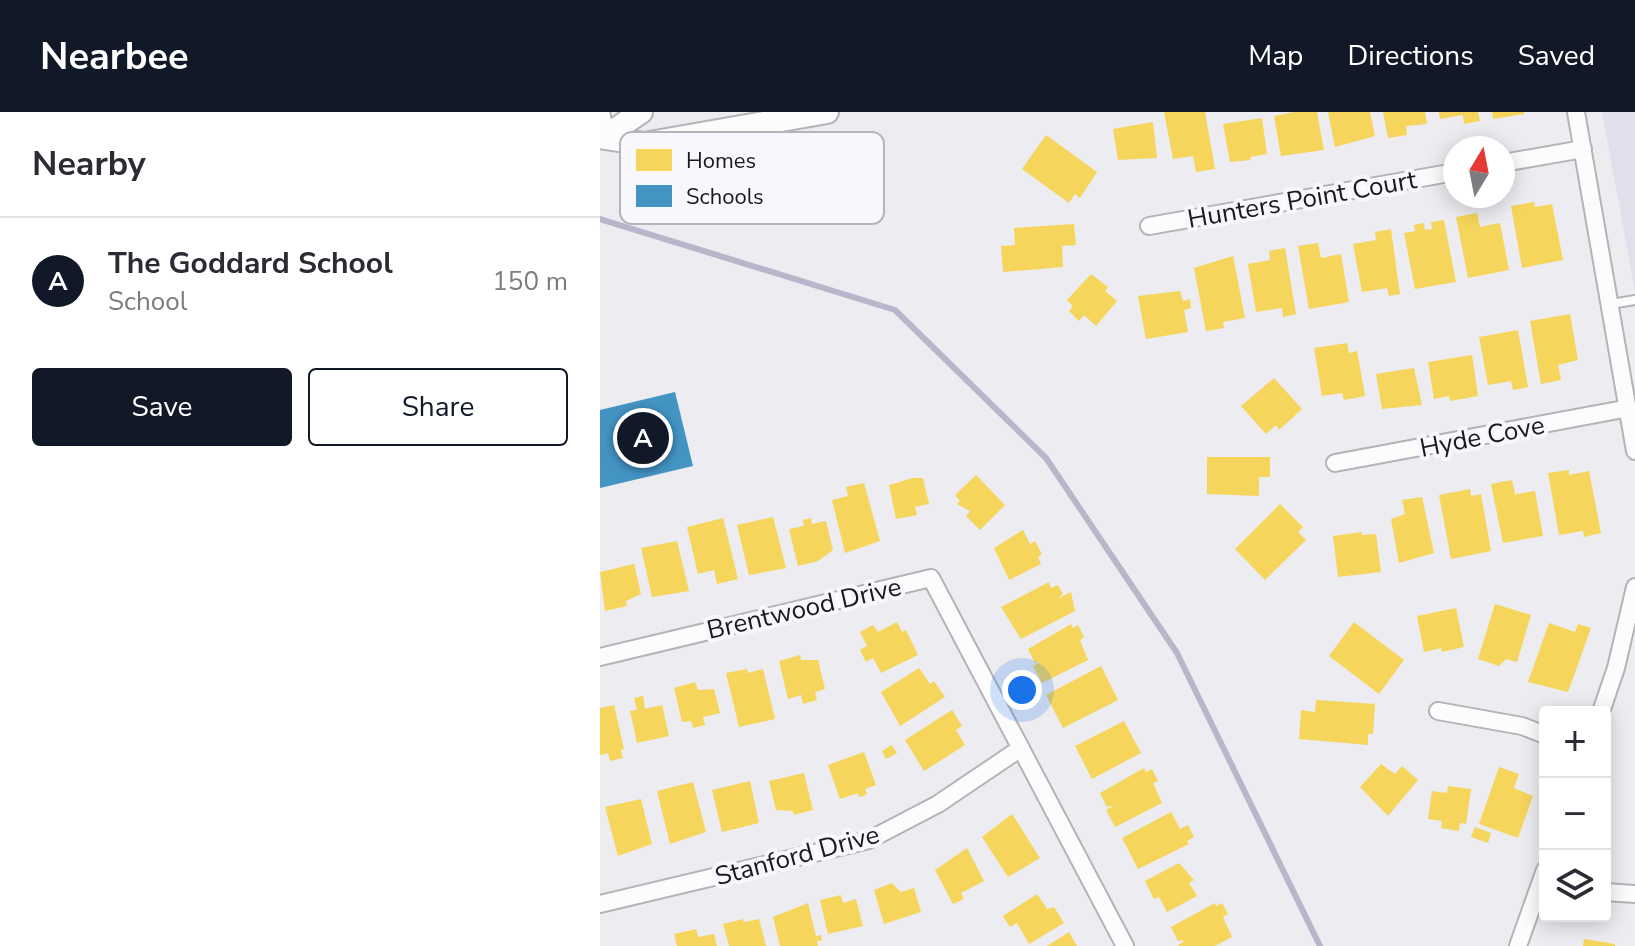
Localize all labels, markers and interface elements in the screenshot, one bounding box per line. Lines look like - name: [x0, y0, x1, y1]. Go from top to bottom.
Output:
- text: Nearbee: [40, 31, 189, 82]
- text: Map: [1248, 37, 1303, 75]
- text: Directions: [1347, 37, 1474, 75]
- text: Saved: [1518, 37, 1595, 75]
- legend: [620, 132, 884, 224]
- north arrow: [1443, 136, 1515, 208]
- text: Nearby: [32, 141, 146, 187]
- text: Homes: [686, 146, 756, 176]
- street label: Hunters Point Court: [1185, 162, 1420, 237]
- text: Schools: [686, 182, 764, 212]
- text: The Goddard School: [108, 243, 393, 284]
- text: A: [48, 264, 68, 299]
- text: 150 m: [492, 264, 568, 299]
- text: School: [108, 284, 187, 319]
- button: Save: [32, 368, 292, 446]
- button: Share: [308, 368, 568, 446]
- street label: Hyde Cove: [1417, 407, 1548, 466]
- pin: A: [617, 408, 669, 468]
- street label: Brentwood Drive: [703, 569, 905, 648]
- your location: [1002, 670, 1042, 710]
- map controls: [1539, 706, 1611, 922]
- button: +: [1539, 706, 1611, 778]
- button: −: [1539, 778, 1611, 850]
- street label: Stanford Drive: [711, 817, 883, 894]
- button: layers: [1539, 850, 1611, 922]

